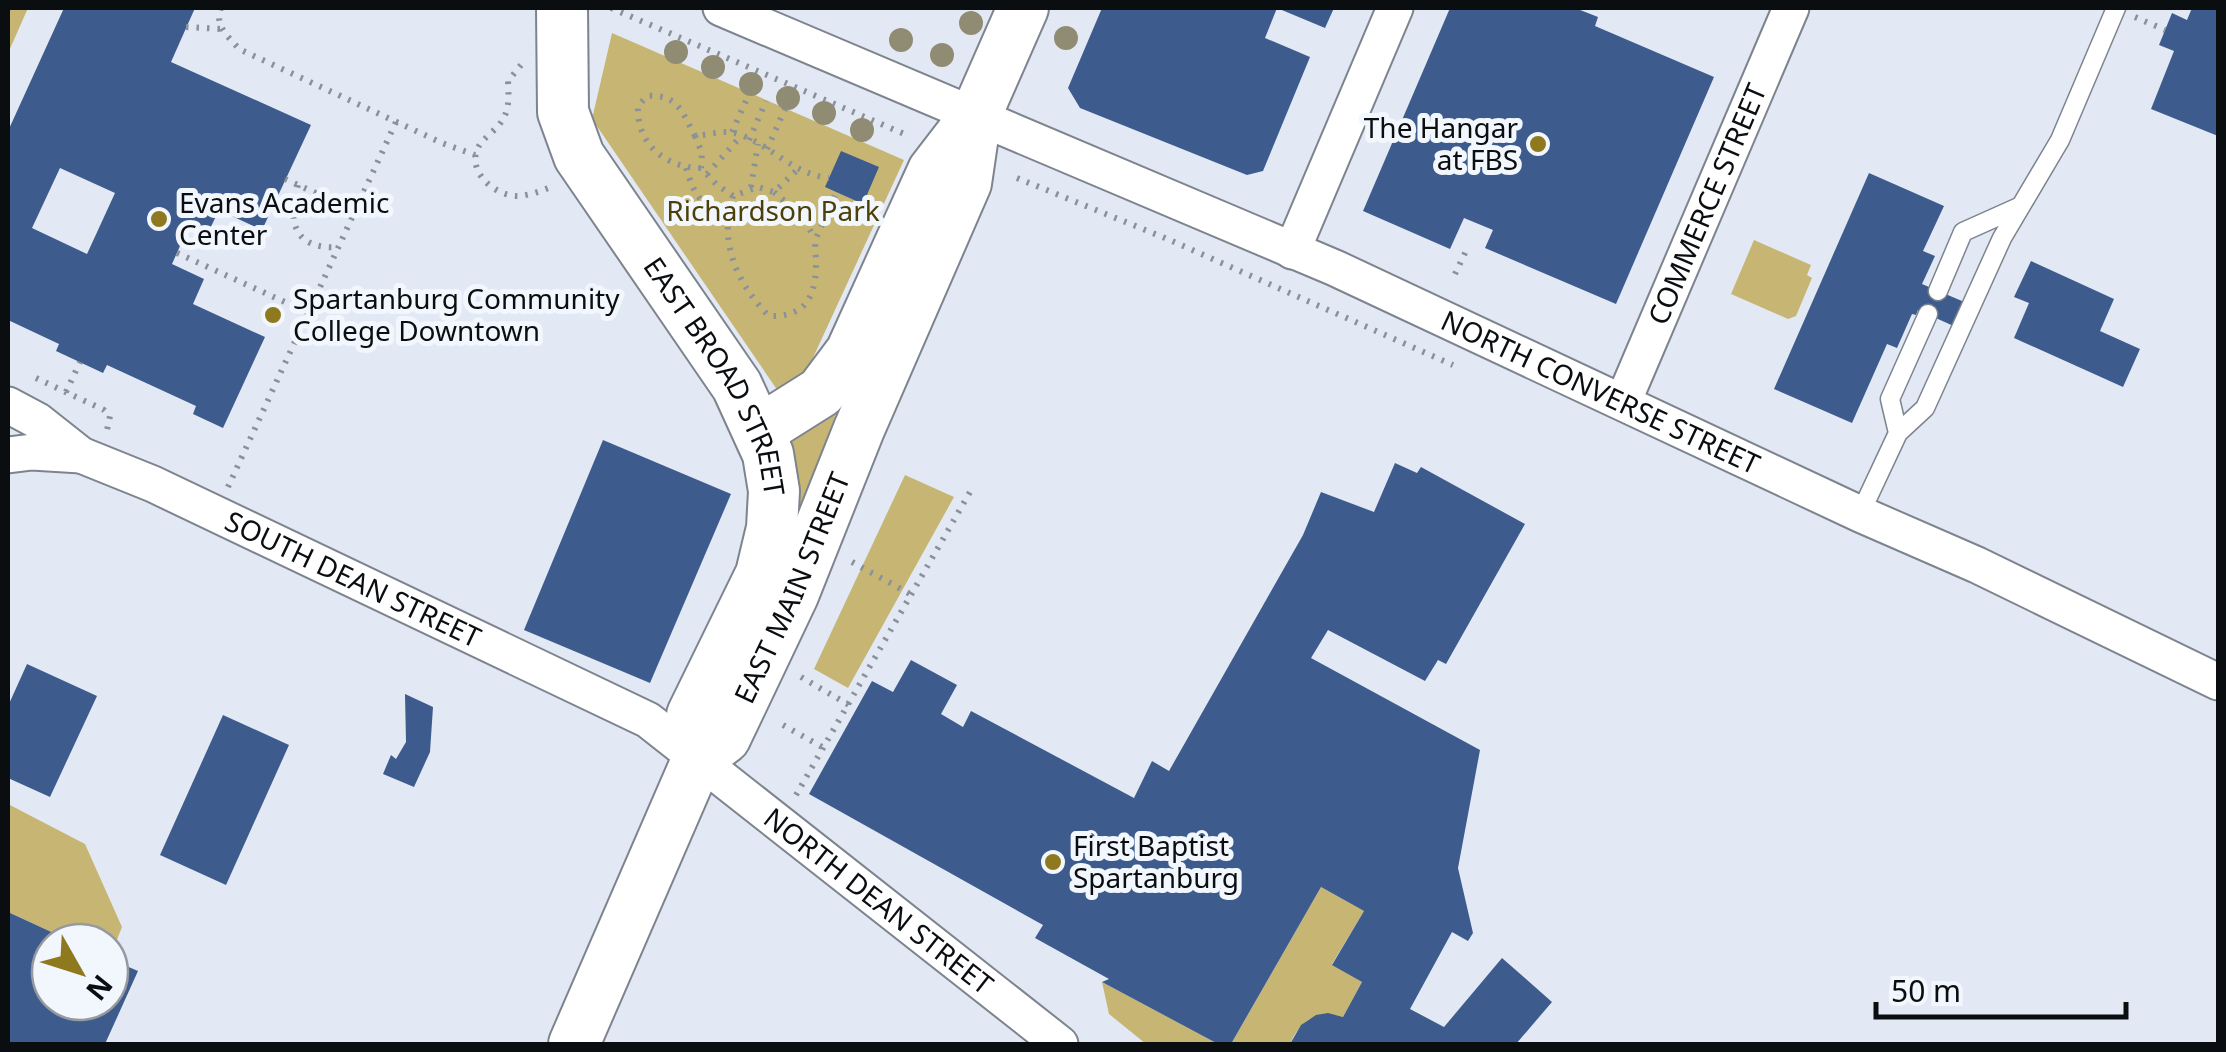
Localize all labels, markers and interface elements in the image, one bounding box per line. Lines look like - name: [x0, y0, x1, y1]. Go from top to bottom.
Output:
- street label: COMMERCE STREET: [1638, 77, 1775, 330]
- place label: The Hangar at FBS: [1364, 108, 1518, 178]
- marker: The Hangar at FBS: [1527, 133, 1549, 155]
- place label: Evans Academic Center: [179, 183, 389, 253]
- park label: Richardson Park: [666, 191, 880, 229]
- marker: Evans Academic Center: [148, 208, 170, 230]
- street label: EAST BROAD STREET: [636, 249, 795, 499]
- place label: Spartanburg Community College Downtown: [293, 279, 620, 349]
- street label: NORTH CONVERSE STREET: [1435, 301, 1767, 483]
- marker: Spartanburg Community College Downtown: [262, 304, 284, 326]
- street label: EAST MAIN STREET: [724, 466, 858, 709]
- street label: SOUTH DEAN STREET: [219, 501, 488, 656]
- street label: NORTH DEAN STREET: [757, 798, 1002, 1003]
- place label: First Baptist Spartanburg: [1073, 826, 1239, 896]
- marker: First Baptist Spartanburg: [1042, 851, 1064, 873]
- north arrow: [30, 922, 130, 1022]
- scale bar: [1876, 957, 2126, 1019]
- text: N: [78, 968, 122, 1009]
- text: 50 m: [1891, 970, 1961, 1011]

